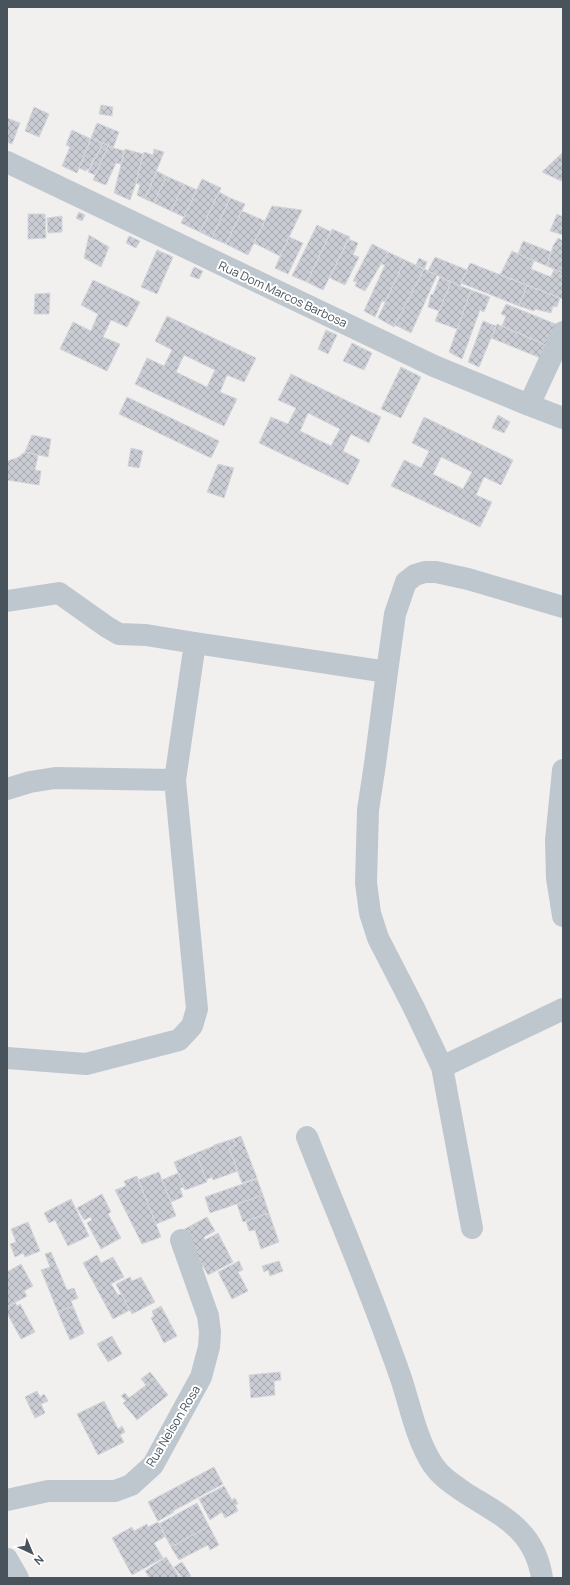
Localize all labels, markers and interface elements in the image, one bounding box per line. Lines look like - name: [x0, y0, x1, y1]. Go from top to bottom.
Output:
- street label: Rua Dom Marcos Barbosa: [216, 257, 350, 331]
- street label: Rua Nelson Rosa: [142, 1382, 204, 1470]
- north arrow: [12, 1533, 52, 1573]
- text: N: [31, 1552, 47, 1569]

